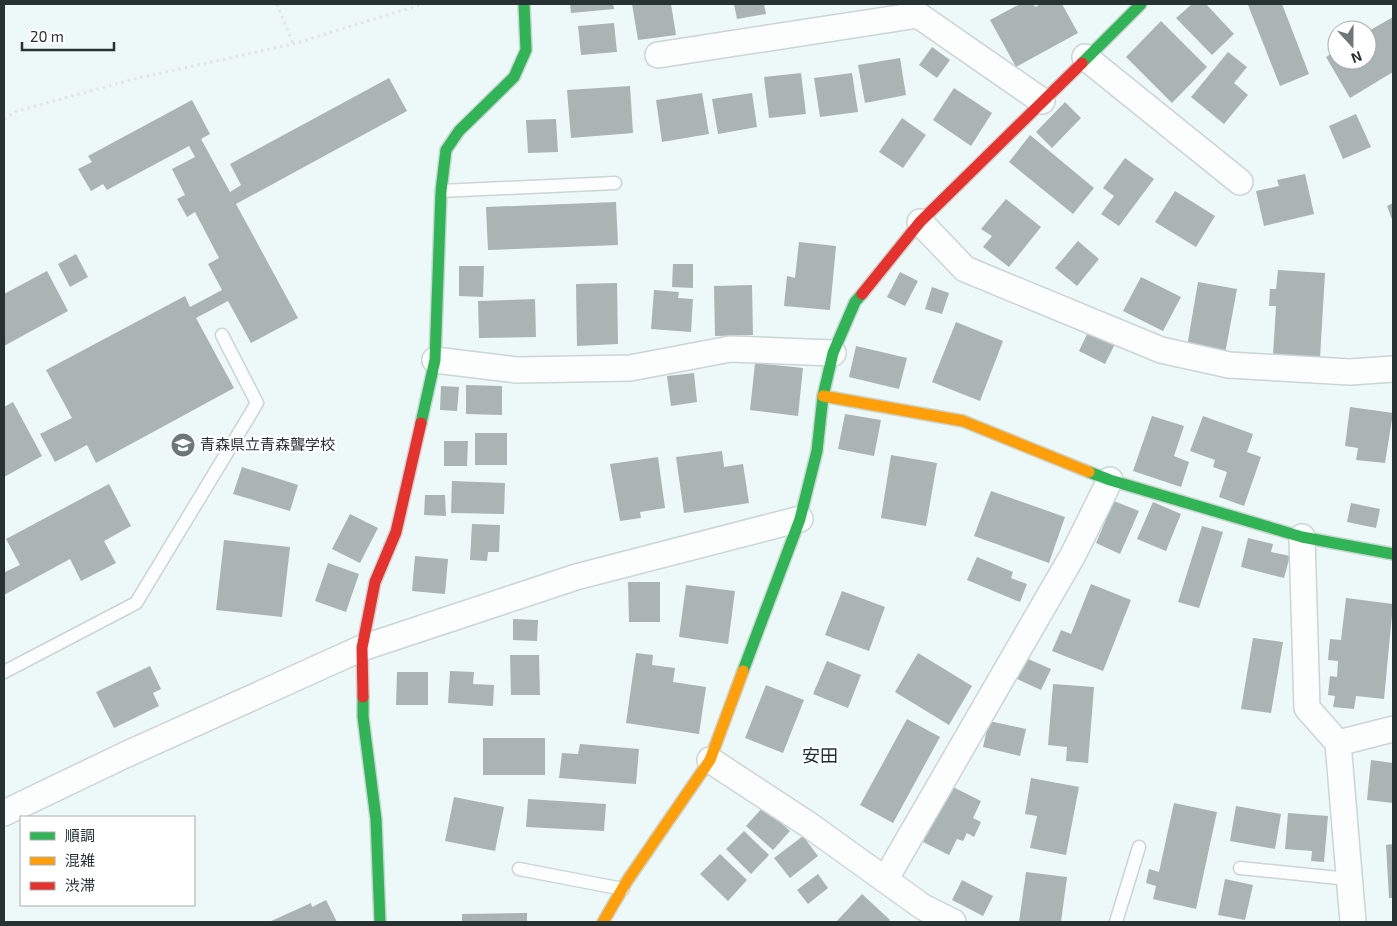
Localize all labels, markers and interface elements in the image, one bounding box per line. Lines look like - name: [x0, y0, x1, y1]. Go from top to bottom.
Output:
- scale bar: [22, 20, 115, 52]
- north arrow: [1327, 20, 1377, 70]
- text: 20 m: [30, 27, 64, 45]
- text: N: [1349, 48, 1365, 67]
- school or university icon: 青森県立青森聾学校: [170, 432, 196, 458]
- place label: 青森県立青森聾学校: [200, 435, 335, 453]
- district label: 安田: [802, 744, 838, 766]
- legend: [20, 816, 195, 906]
- text: 順調: [65, 826, 95, 844]
- text: 混雑: [65, 851, 95, 869]
- text: 渋滞: [65, 876, 95, 894]

